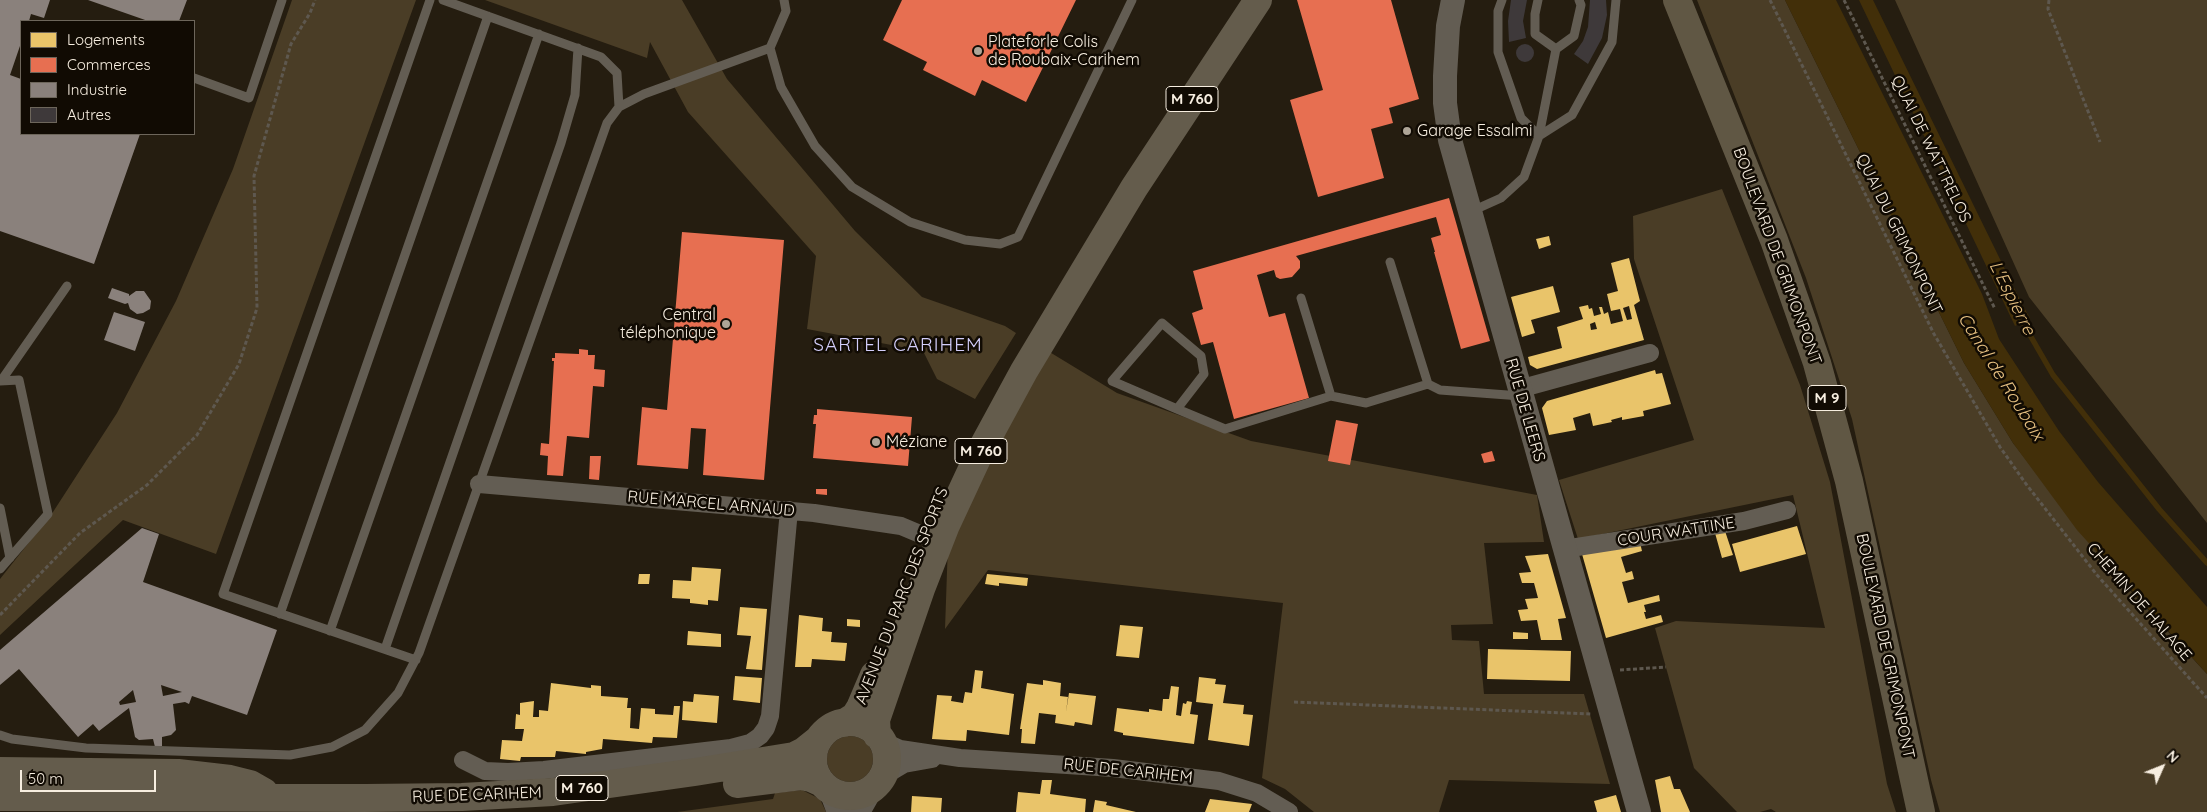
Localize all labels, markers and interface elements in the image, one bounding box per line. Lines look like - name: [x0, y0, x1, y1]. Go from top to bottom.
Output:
- legend: [20, 20, 195, 135]
- text: Logements: [67, 30, 145, 49]
- place label: Plateforle Colis de Roubaix-Carihem: [988, 32, 1140, 70]
- marker: Plateforle Colis de Roubaix-Carihem: [972, 45, 984, 57]
- text: Commerces: [67, 55, 150, 74]
- street label: QUAI DE WATTRELOS: [1887, 72, 1975, 226]
- text: Industrie: [67, 80, 127, 99]
- road number: M 760: [1166, 86, 1218, 112]
- text: Autres: [67, 105, 111, 124]
- place label: Garage Essalmi: [1417, 121, 1532, 141]
- marker: Garage Essalmi: [1401, 125, 1413, 137]
- street label: BOULEVARD DE GRIMONPONT: [1729, 145, 1825, 367]
- street label: QUAI DU GRIMONPONT: [1852, 151, 1946, 317]
- water label: L'Espierre: [1984, 257, 2040, 339]
- place label: Central téléphonique: [620, 305, 716, 343]
- water label: Canal de Roubaix: [1953, 309, 2049, 445]
- marker: Central téléphonique: [720, 318, 732, 330]
- district label: SARTEL CARIHEM: [812, 334, 984, 356]
- street label: RUE DE LEERS: [1501, 356, 1549, 464]
- road number: M 9: [1808, 386, 1846, 410]
- place label: Méziane: [886, 432, 947, 452]
- marker: Méziane: [870, 436, 882, 448]
- road number: M 760: [955, 438, 1007, 464]
- street label: AVENUE DU PARC DES SPORTS: [852, 485, 952, 707]
- street label: RUE MARCEL ARNAUD: [627, 487, 795, 521]
- street label: COUR WATTINE: [1616, 513, 1736, 551]
- street label: BOULEVARD DE GRIMONPONT: [1852, 532, 1918, 760]
- street label: CHEMIN DE HALAGE: [2083, 539, 2195, 665]
- north arrow: [2137, 742, 2187, 792]
- text: N: [2163, 747, 2183, 767]
- street label: RUE DE CARIHEM: [1062, 755, 1194, 787]
- scale bar: [22, 760, 159, 792]
- text: 50 m: [28, 769, 63, 788]
- road number: M 760: [556, 776, 608, 800]
- street label: RUE DE CARIHEM: [412, 783, 542, 807]

